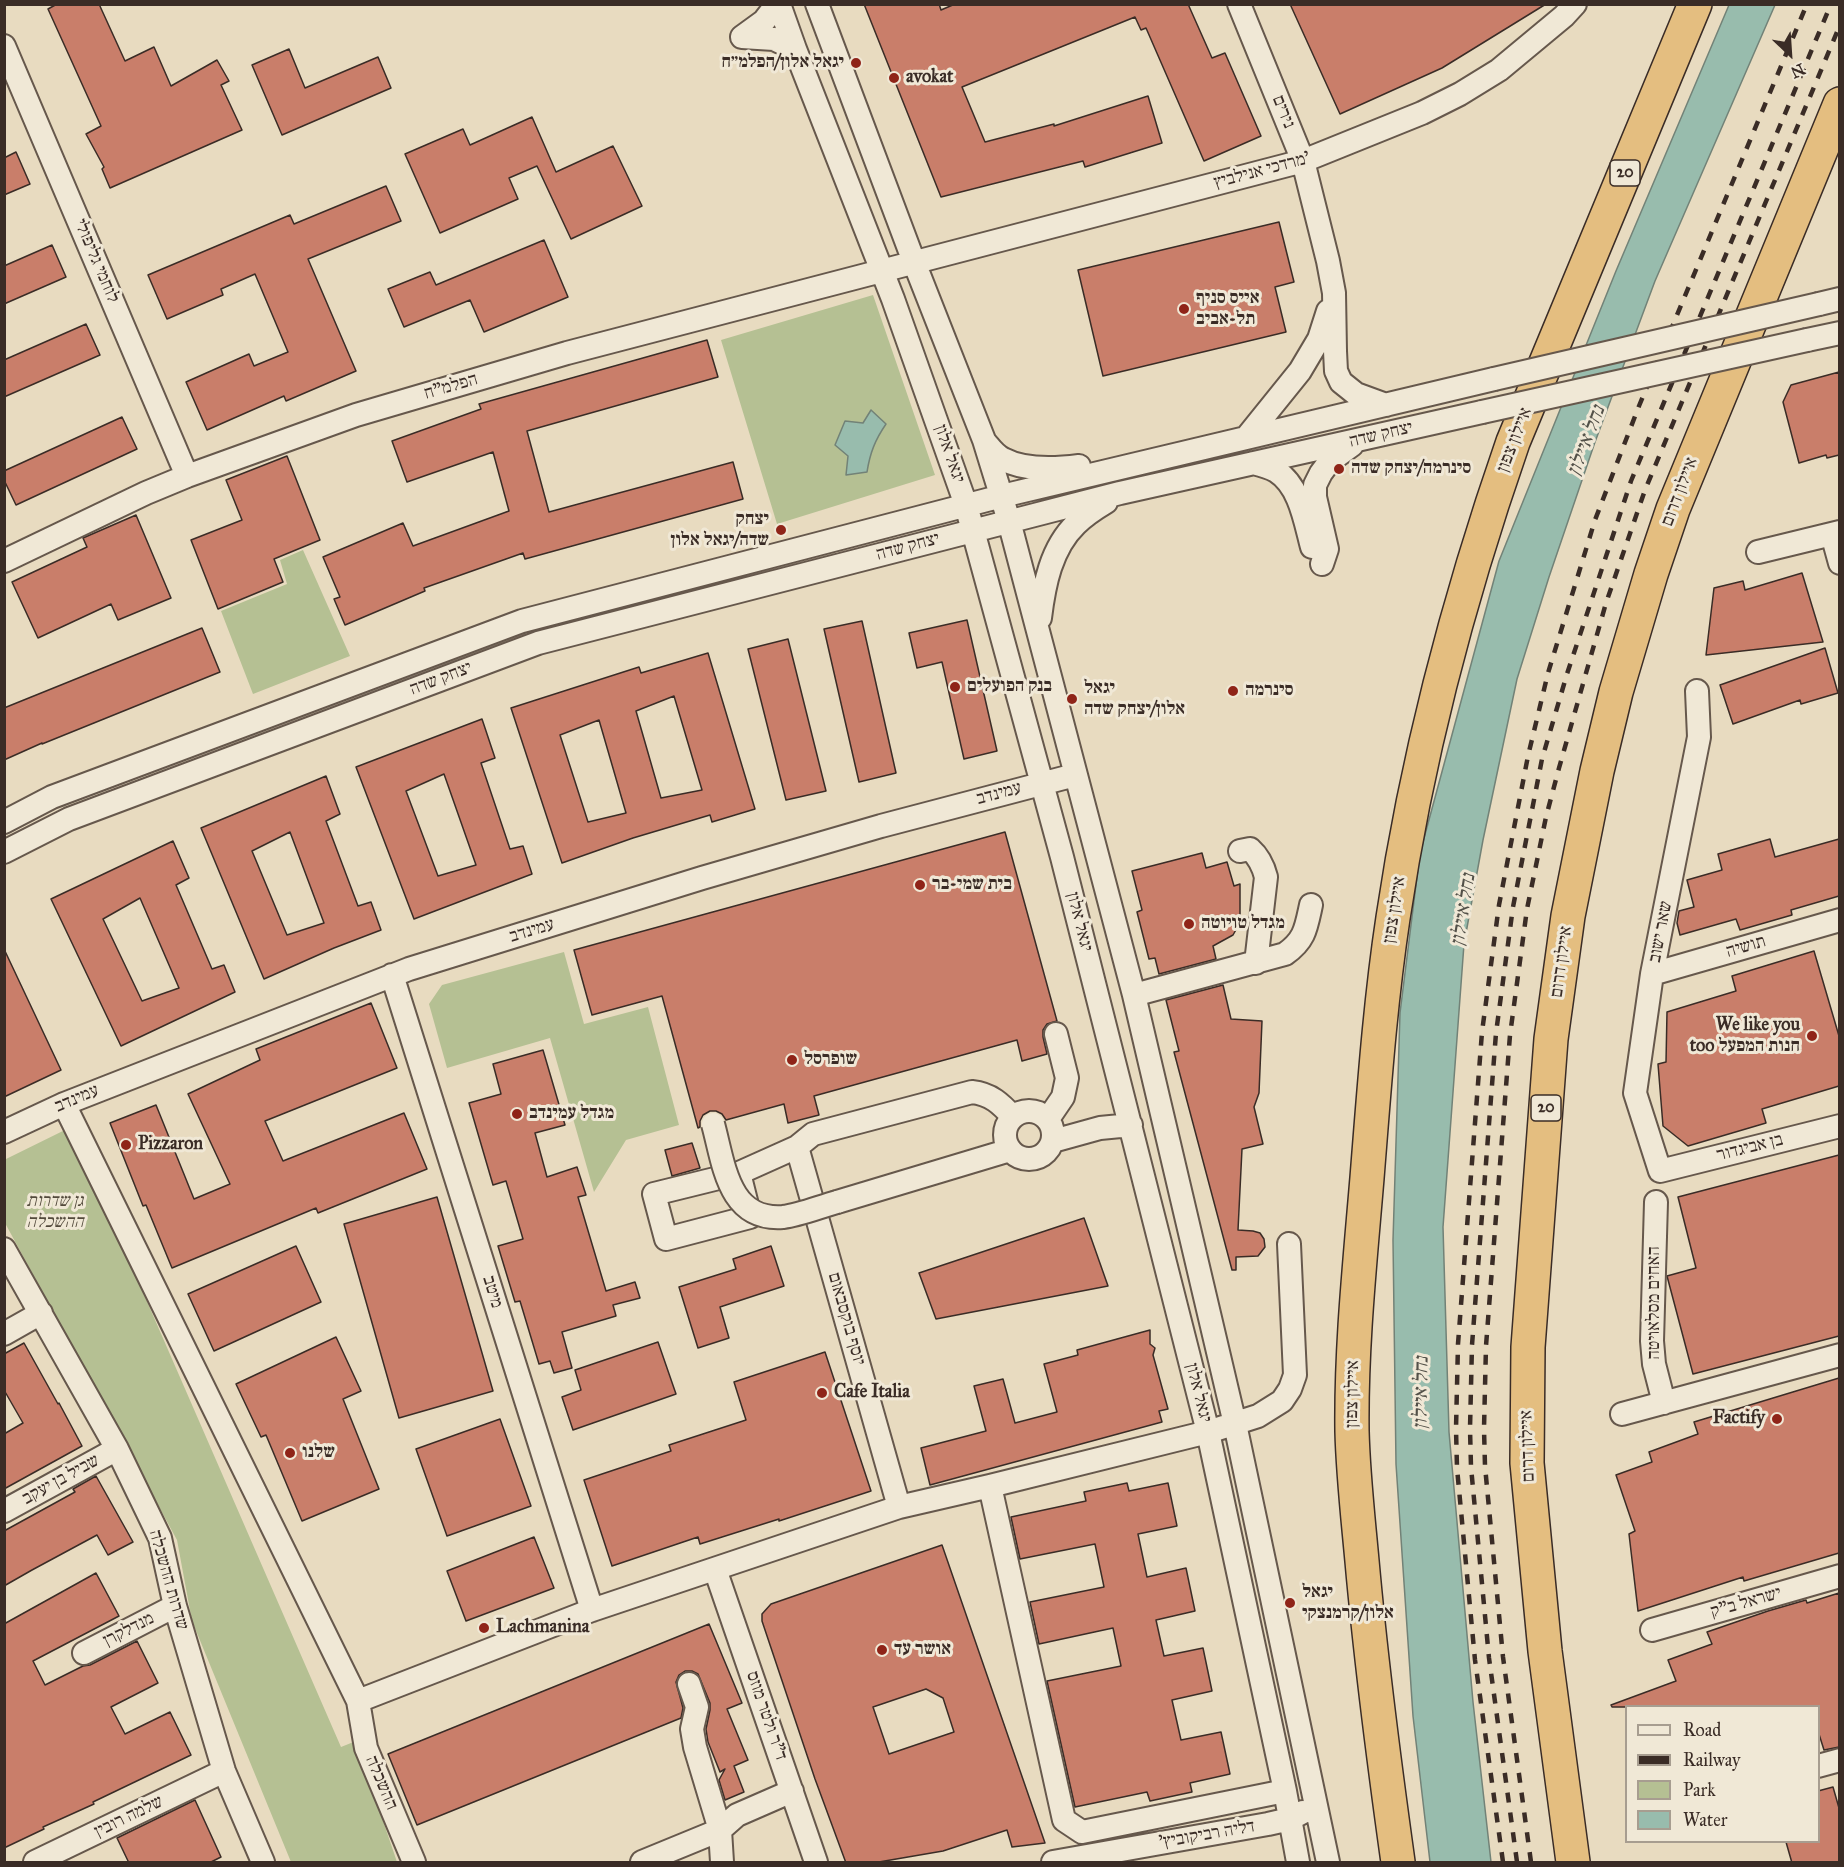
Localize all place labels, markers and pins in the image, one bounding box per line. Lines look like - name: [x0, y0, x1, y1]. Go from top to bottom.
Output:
- place label: יגאל אלון/הפלמ״ח: [721, 52, 844, 74]
- marker: יגאל אלון/הפלמ״ח: [849, 56, 863, 70]
- place label: avokat: [906, 67, 953, 89]
- marker: avokat: [887, 71, 901, 85]
- place label: אייס סניף תל-אביב: [1196, 288, 1259, 330]
- marker: אייס סניף תל-אביב: [1177, 302, 1191, 316]
- place label: סינרמה/יצחק שדה: [1351, 458, 1471, 480]
- marker: סינרמה/יצחק שדה: [1332, 462, 1346, 476]
- place label: יצחק שדה/יגאל אלון: [670, 509, 769, 552]
- marker: יצחק שדה/יגאל אלון: [774, 523, 788, 537]
- place label: בנק הפועלים: [967, 676, 1052, 698]
- place label: יגאל אלון/יצחק שדה: [1084, 678, 1185, 720]
- marker: בנק הפועלים: [948, 680, 962, 694]
- place label: סינרמה: [1245, 680, 1294, 702]
- marker: סינרמה: [1226, 684, 1240, 698]
- marker: יגאל אלון/יצחק שדה: [1065, 692, 1079, 706]
- place label: בית שמי-בר: [932, 874, 1012, 896]
- marker: בית שמי-בר: [913, 878, 927, 892]
- place label: מגדל טויוטה: [1201, 913, 1285, 935]
- marker: מגדל טויוטה: [1182, 917, 1196, 931]
- place label: We like you too חנות המפעל: [1690, 1015, 1800, 1058]
- marker: We like you too חנות המפעל: [1805, 1029, 1819, 1043]
- place label: שופרסל: [804, 1049, 857, 1071]
- marker: שופרסל: [785, 1053, 799, 1067]
- place label: מגדל עמינדב: [529, 1103, 614, 1125]
- marker: מגדל עמינדב: [510, 1107, 524, 1121]
- place label: Pizzaron: [138, 1134, 203, 1156]
- marker: Pizzaron: [119, 1138, 133, 1152]
- place label: Cafe Italia: [834, 1382, 910, 1404]
- marker: Cafe Italia: [815, 1386, 829, 1400]
- place label: Factify: [1713, 1408, 1765, 1430]
- marker: Factify: [1770, 1412, 1784, 1426]
- place label: שלנו: [302, 1442, 335, 1464]
- marker: שלנו: [283, 1446, 297, 1460]
- place label: יגאל אלון/קרמנצקי: [1302, 1582, 1394, 1624]
- marker: יגאל אלון/קרמנצקי: [1283, 1596, 1297, 1610]
- place label: Lachmanina: [496, 1617, 589, 1639]
- marker: Lachmanina: [477, 1621, 491, 1635]
- place label: אושר עד: [894, 1639, 951, 1661]
- marker: אושר עד: [875, 1643, 889, 1657]

